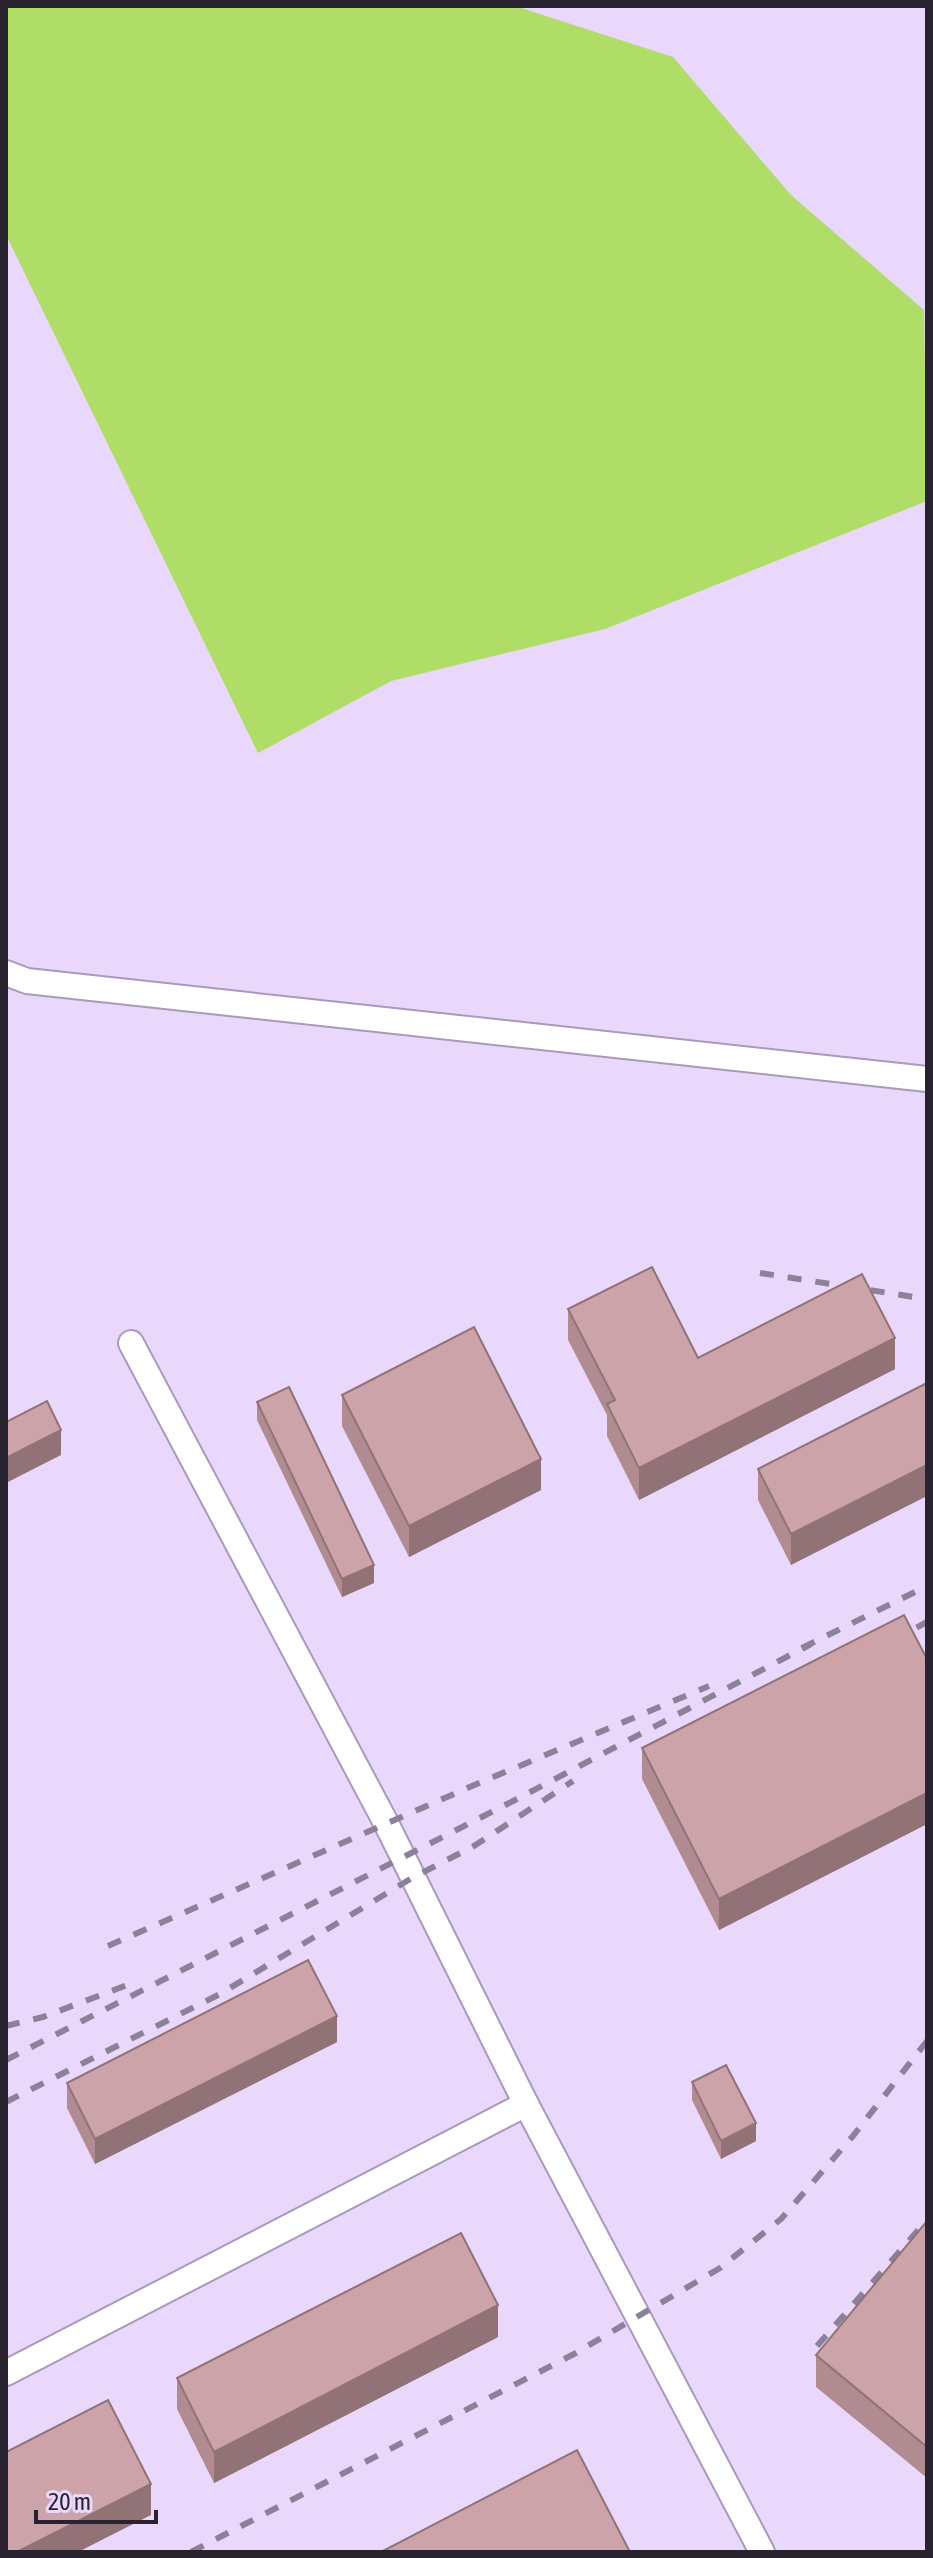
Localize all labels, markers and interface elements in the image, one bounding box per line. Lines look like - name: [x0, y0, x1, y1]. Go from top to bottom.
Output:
- scale bar: [36, 2474, 156, 2524]
- text: 20 m: [48, 2488, 91, 2515]

